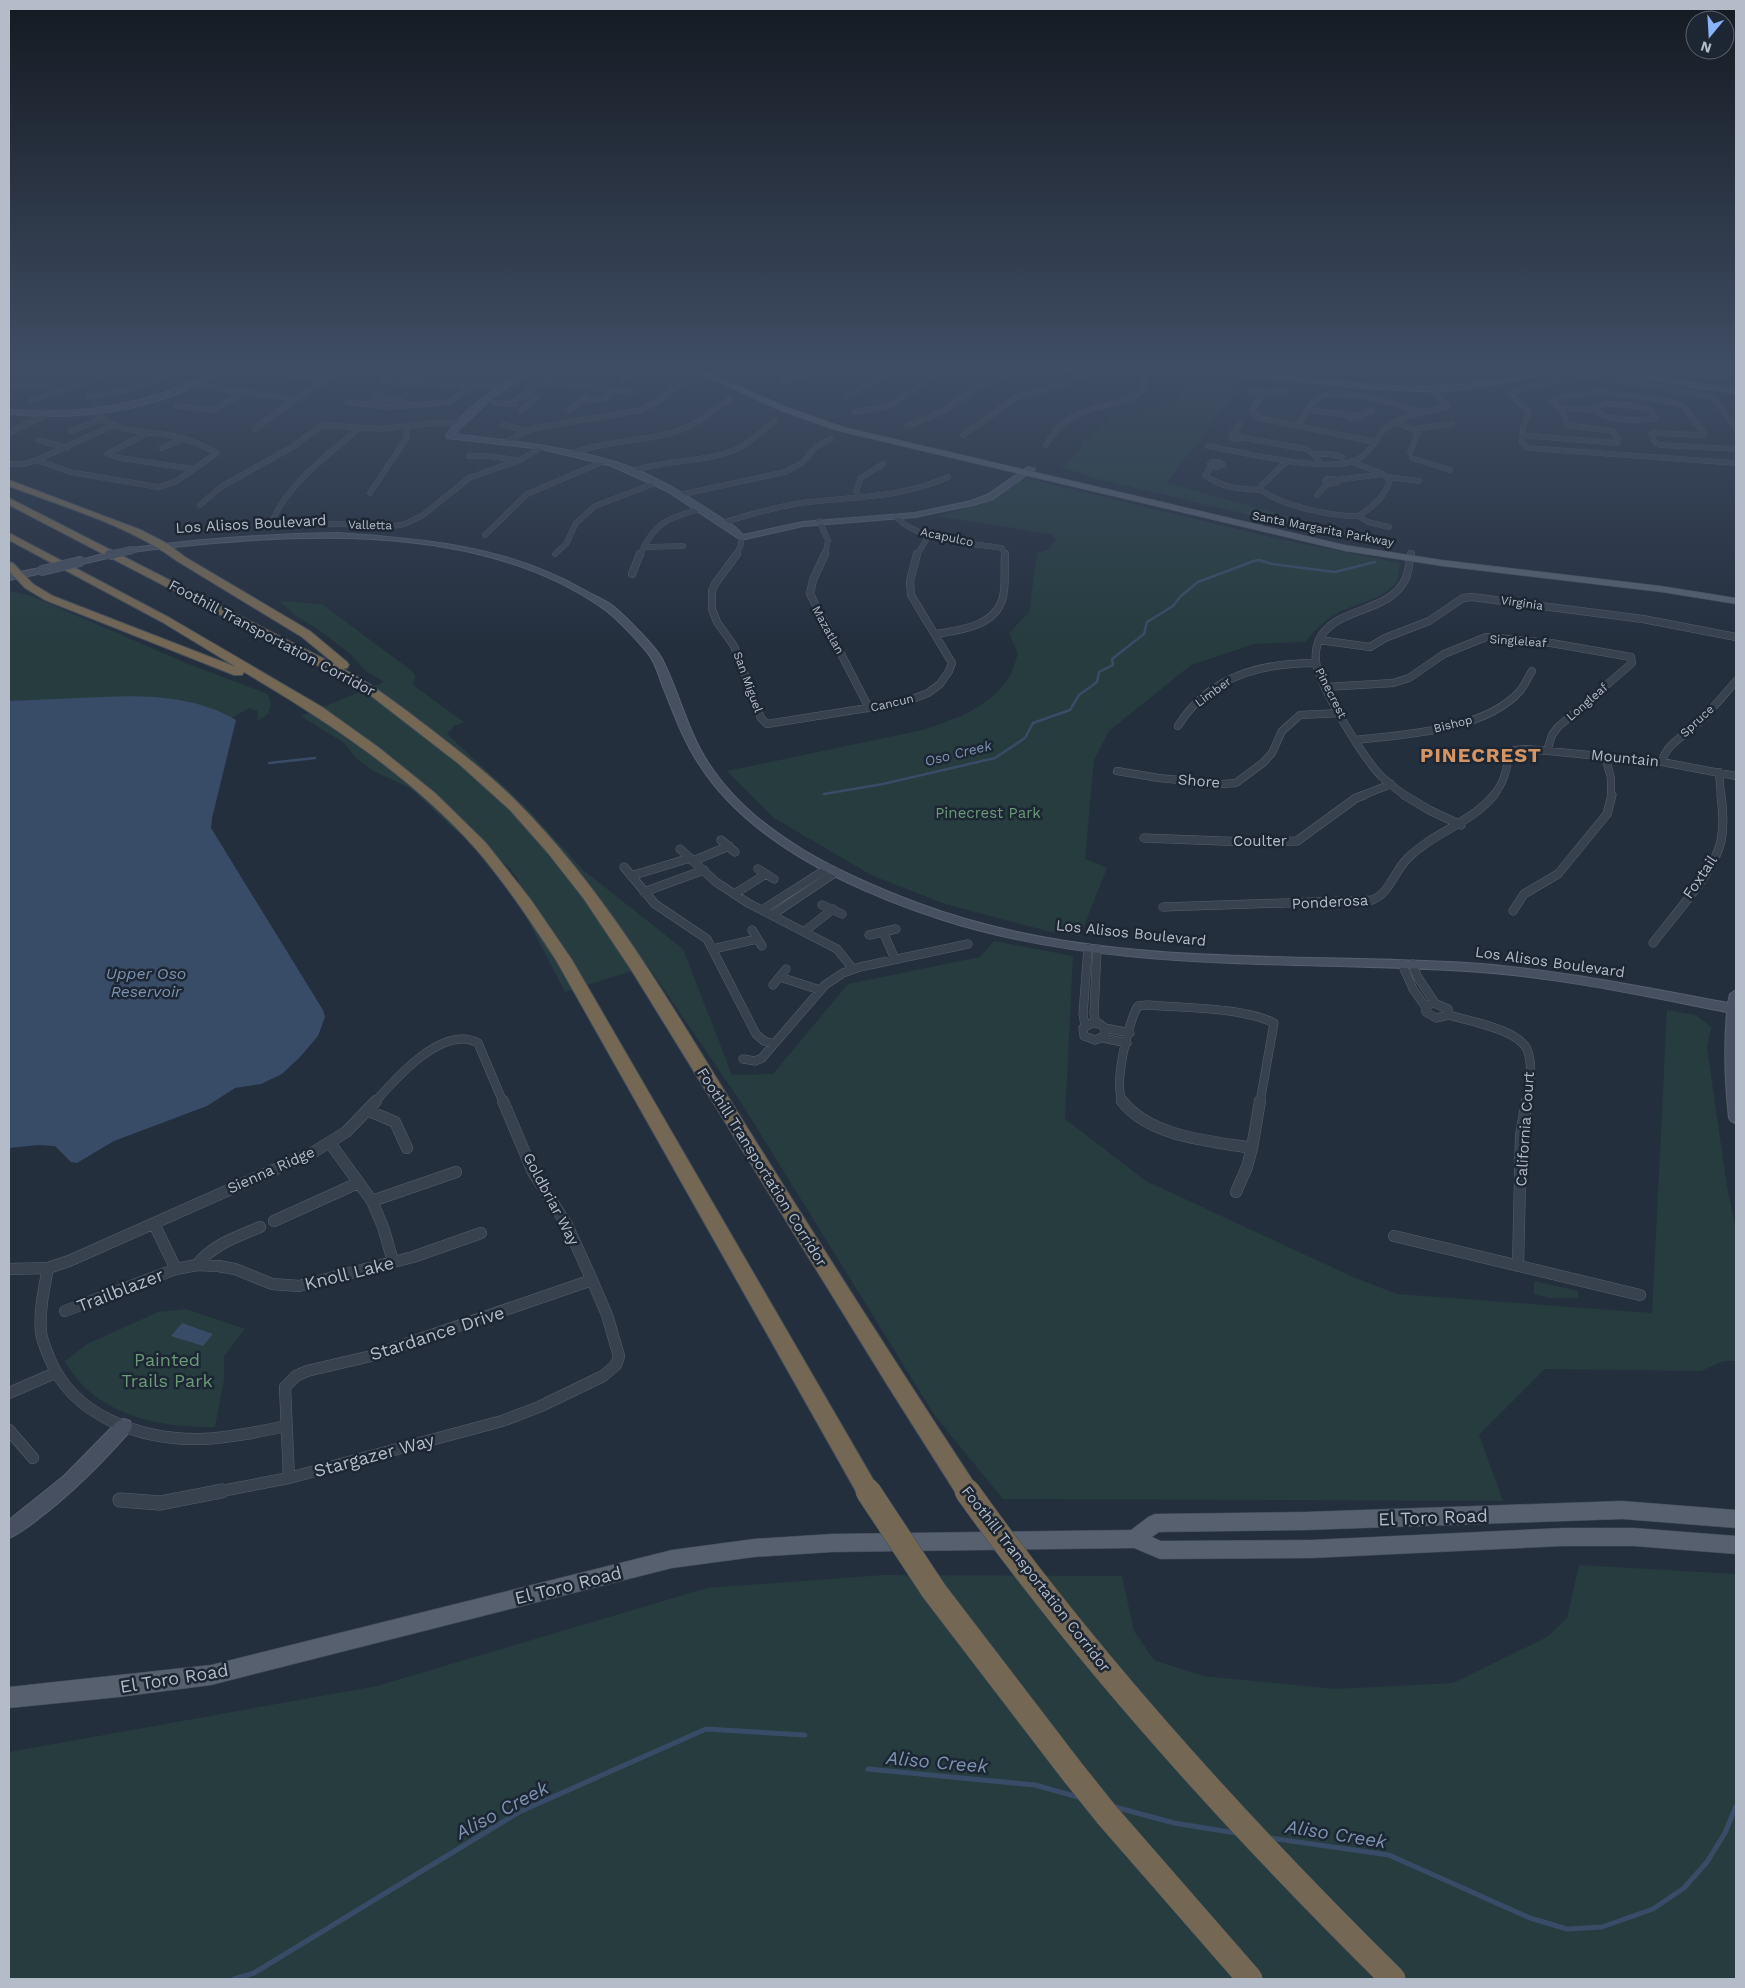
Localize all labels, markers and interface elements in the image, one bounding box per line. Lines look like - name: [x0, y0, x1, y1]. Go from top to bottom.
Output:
- north arrow: [1685, 10, 1735, 60]
- text: N: [1699, 38, 1713, 57]
- street label: Santa Margarita Parkway: [1251, 508, 1396, 550]
- street label: Los Alisos Boulevard: [175, 511, 327, 537]
- street label: Valletta: [348, 518, 392, 532]
- street label: Acapulco: [919, 525, 975, 549]
- street label: Foothill Transportation Corridor: [166, 576, 378, 700]
- street label: Virginia: [1500, 593, 1544, 613]
- street label: Mazatlan: [809, 603, 847, 657]
- street label: Singleleaf: [1489, 632, 1547, 650]
- street label: San Miguel: [731, 650, 766, 715]
- street label: Pinecrest: [1312, 666, 1350, 720]
- street label: Limber: [1192, 674, 1234, 710]
- street label: Longleaf: [1564, 680, 1611, 724]
- street label: Cancun: [869, 691, 915, 715]
- street label: Spruce: [1677, 702, 1717, 740]
- street label: Bishop: [1432, 712, 1474, 736]
- water label: Oso Creek: [923, 737, 994, 769]
- district label: PINECREST: [1420, 743, 1542, 767]
- street label: Mountain: [1590, 745, 1660, 771]
- street label: Shore: [1177, 770, 1221, 792]
- park label: Pinecrest Park: [935, 804, 1041, 822]
- street label: Coulter: [1233, 832, 1287, 850]
- street label: Foxtail: [1679, 852, 1721, 902]
- street label: Ponderosa: [1291, 891, 1369, 913]
- street label: Los Alisos Boulevard: [1055, 916, 1207, 950]
- street label: Los Alisos Boulevard: [1474, 943, 1626, 981]
- water label: Upper Oso Reservoir: [106, 964, 186, 1001]
- street label: Foothill Transportation Corridor: [693, 1064, 831, 1270]
- street label: California Court: [1512, 1070, 1538, 1187]
- street label: Sienna Ridge: [224, 1143, 318, 1197]
- street label: Goldbriar Way: [519, 1150, 583, 1248]
- street label: Knoll Lake: [302, 1252, 396, 1294]
- street label: Trailblazer: [74, 1264, 166, 1316]
- street label: Stardance Drive: [367, 1301, 507, 1365]
- park label: Painted Trails Park: [121, 1349, 213, 1391]
- street label: Stargazer Way: [311, 1429, 437, 1481]
- street label: Foothill Transportation Corridor: [958, 1482, 1114, 1676]
- street label: El Toro Road: [1378, 1505, 1488, 1529]
- street label: El Toro Road: [512, 1562, 624, 1608]
- street label: El Toro Road: [118, 1659, 230, 1697]
- water label: Aliso Creek: [884, 1746, 989, 1778]
- water label: Aliso Creek: [451, 1776, 553, 1845]
- water label: Aliso Creek: [1283, 1815, 1389, 1853]

